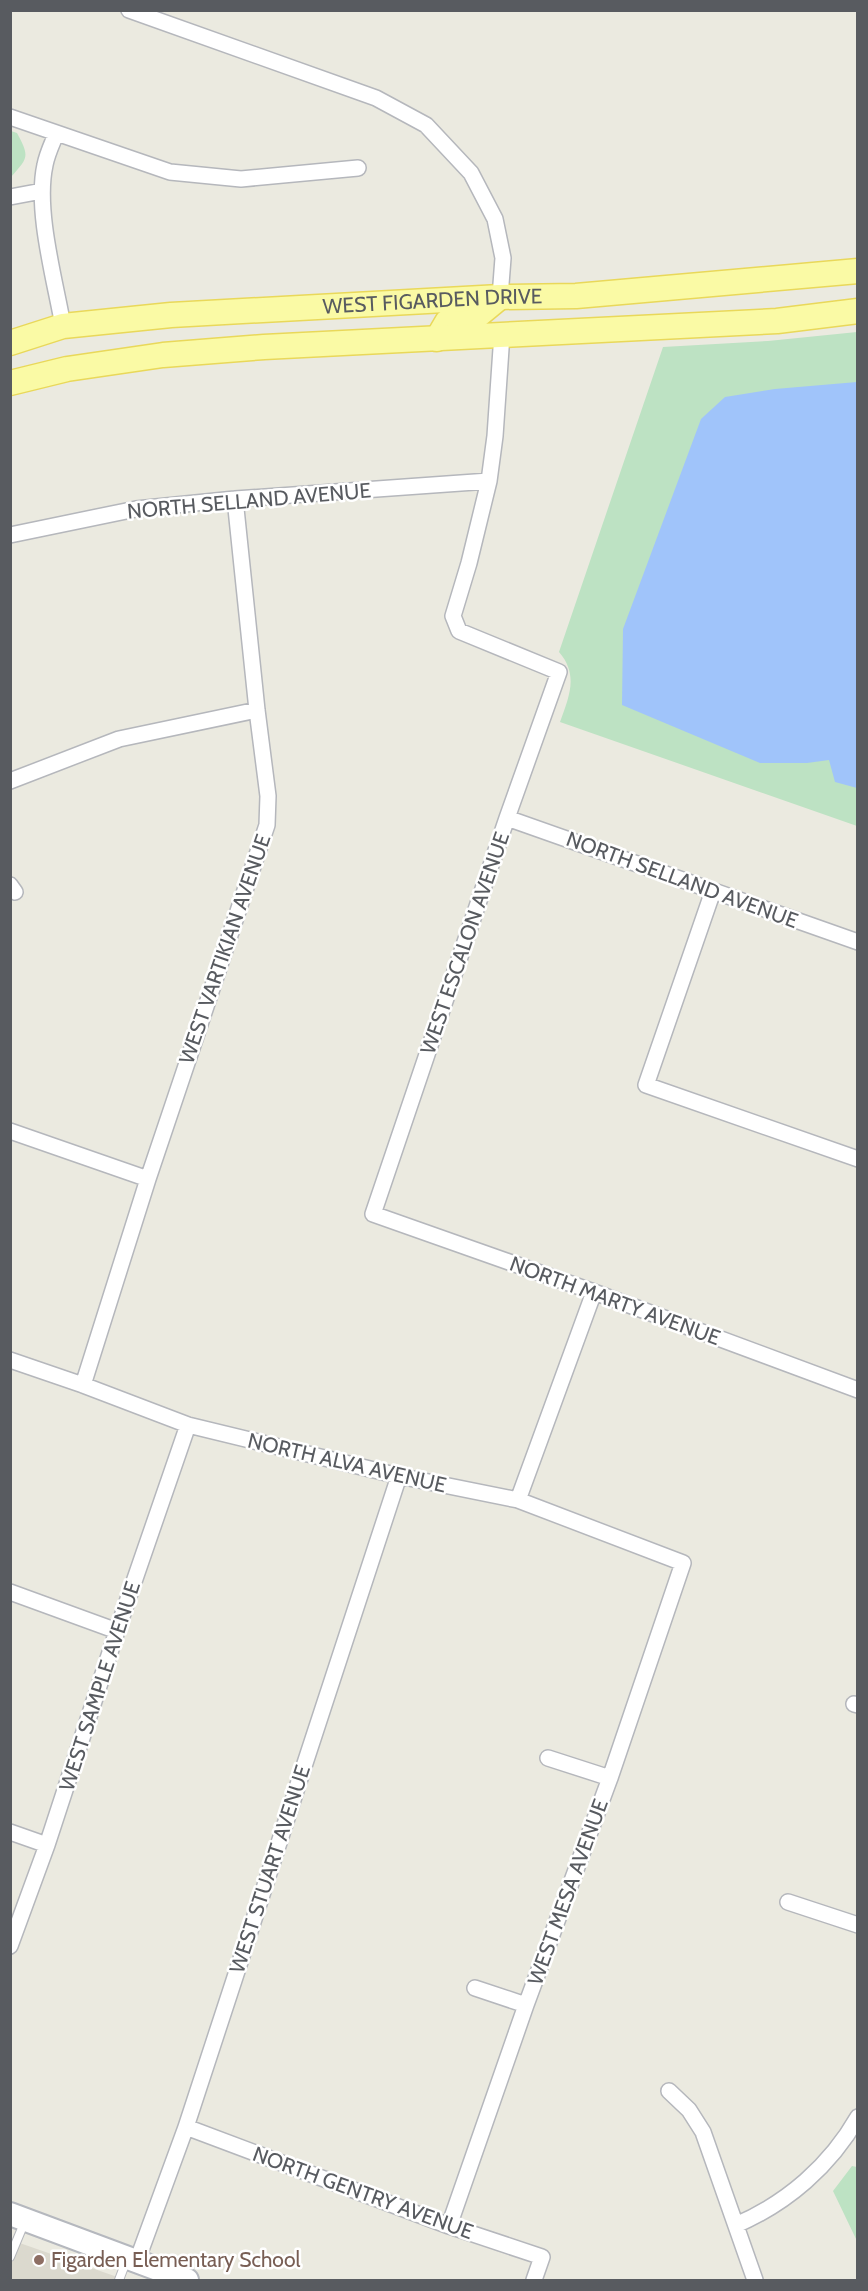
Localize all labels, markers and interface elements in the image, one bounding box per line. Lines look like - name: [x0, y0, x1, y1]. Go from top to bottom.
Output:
- street label: WEST FIGARDEN DRIVE: [322, 283, 542, 319]
- street label: NORTH SELLAND AVENUE: [126, 477, 372, 524]
- street label: NORTH SELLAND AVENUE: [563, 826, 801, 933]
- street label: WEST ESCALON AVENUE: [415, 829, 514, 1057]
- street label: WEST VARTIKIAN AVENUE: [173, 831, 276, 1067]
- street label: NORTH MARTY AVENUE: [506, 1251, 724, 1350]
- street label: NORTH ALVA AVENUE: [245, 1428, 449, 1498]
- street label: WEST SAMPLE AVENUE: [54, 1578, 145, 1794]
- street label: WEST STUART AVENUE: [224, 1762, 315, 1976]
- street label: WEST MESA AVENUE: [522, 1795, 613, 1988]
- street label: NORTH GENTRY AVENUE: [249, 2141, 477, 2244]
- place label: Figarden Elementary School: [51, 2247, 300, 2272]
- marker: Figarden Elementary School: [32, 2253, 46, 2267]

